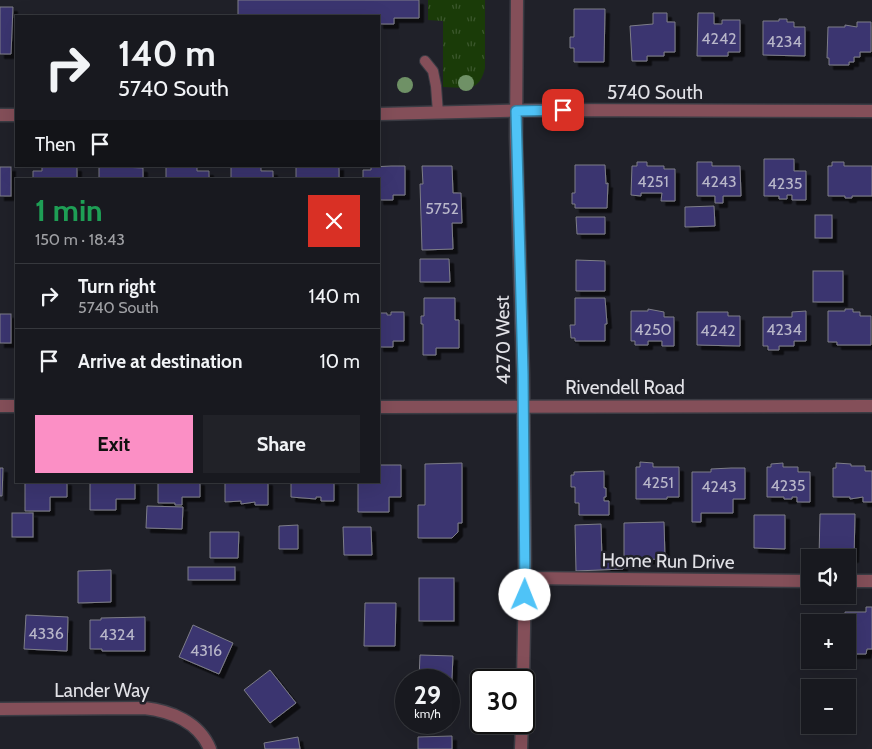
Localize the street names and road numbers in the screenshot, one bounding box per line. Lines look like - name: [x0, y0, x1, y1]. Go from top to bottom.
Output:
- street label: 5740 South: [607, 81, 703, 104]
- street label: 4270 West: [491, 295, 515, 385]
- street label: Rivendell Road: [565, 376, 685, 399]
- street label: Home Run Drive: [601, 548, 735, 574]
- street label: Lander Way: [54, 679, 150, 702]

